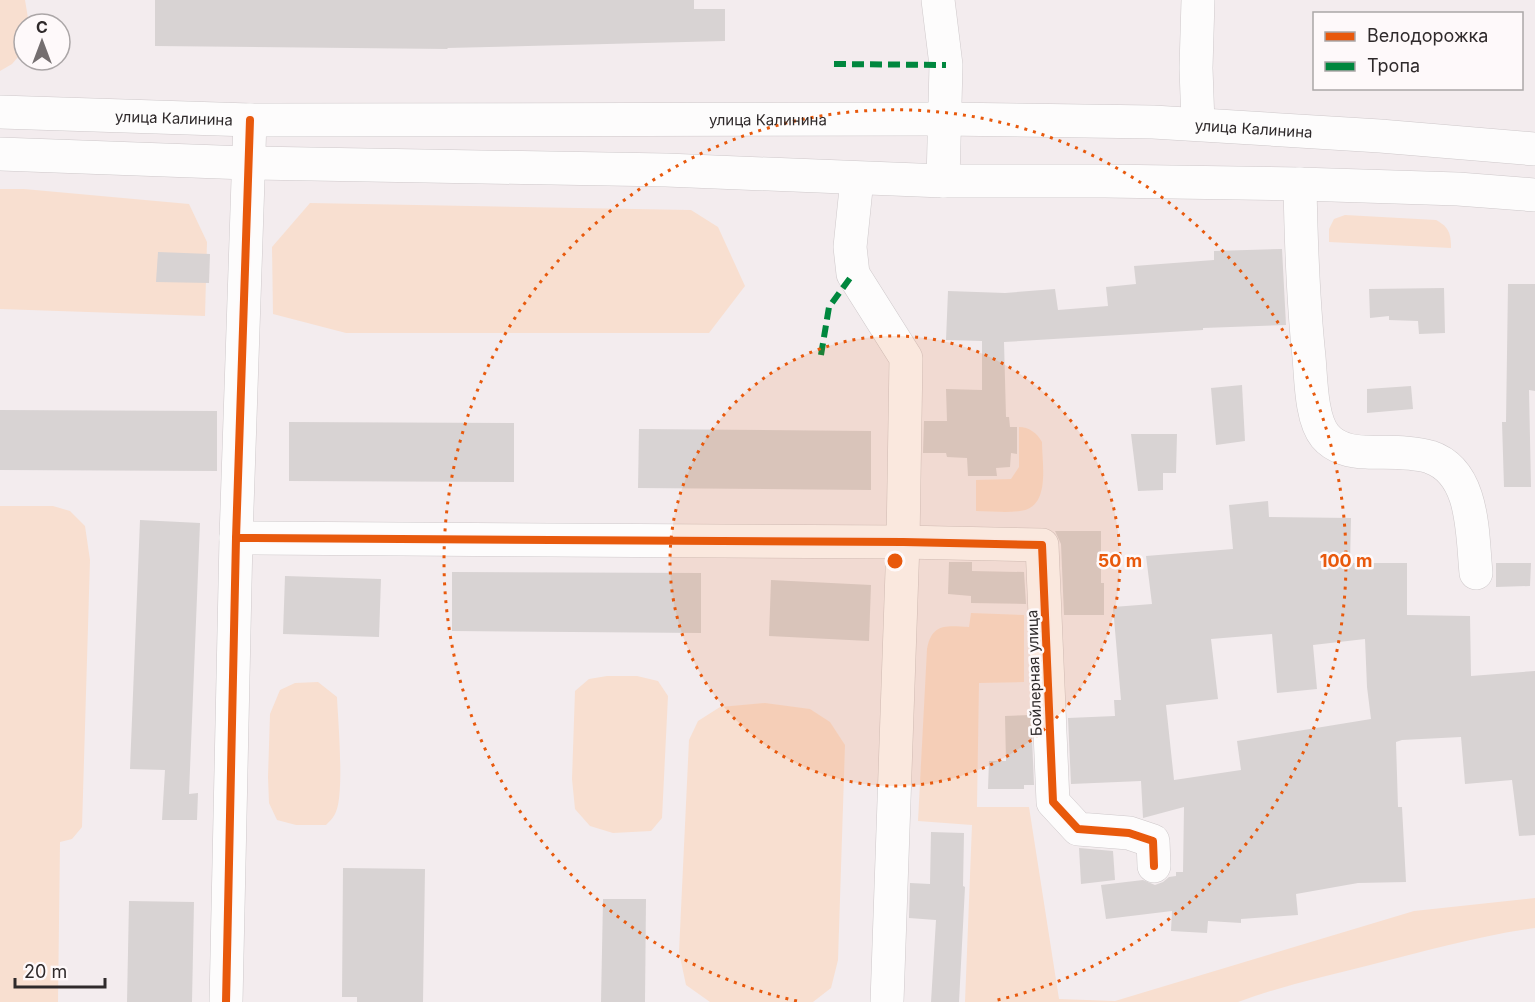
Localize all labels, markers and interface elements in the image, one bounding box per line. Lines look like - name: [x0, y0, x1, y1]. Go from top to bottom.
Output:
- north arrow: [12, 12, 72, 72]
- legend: [1313, 12, 1523, 90]
- text: С: [36, 17, 48, 37]
- text: Велодорожка: [1367, 25, 1488, 46]
- text: Тропа: [1367, 55, 1420, 76]
- street label: улица Калинина: [115, 106, 233, 129]
- street label: улица Калинина: [709, 110, 827, 129]
- street label: улица Калинина: [1194, 115, 1313, 141]
- text: 50 m: [1098, 550, 1142, 571]
- text: 100 m: [1320, 550, 1372, 571]
- centre of rings: [885, 551, 905, 571]
- street label: Бойлерная улица: [1022, 609, 1046, 737]
- scale bar: [15, 951, 105, 989]
- text: 20 m: [24, 961, 67, 982]

